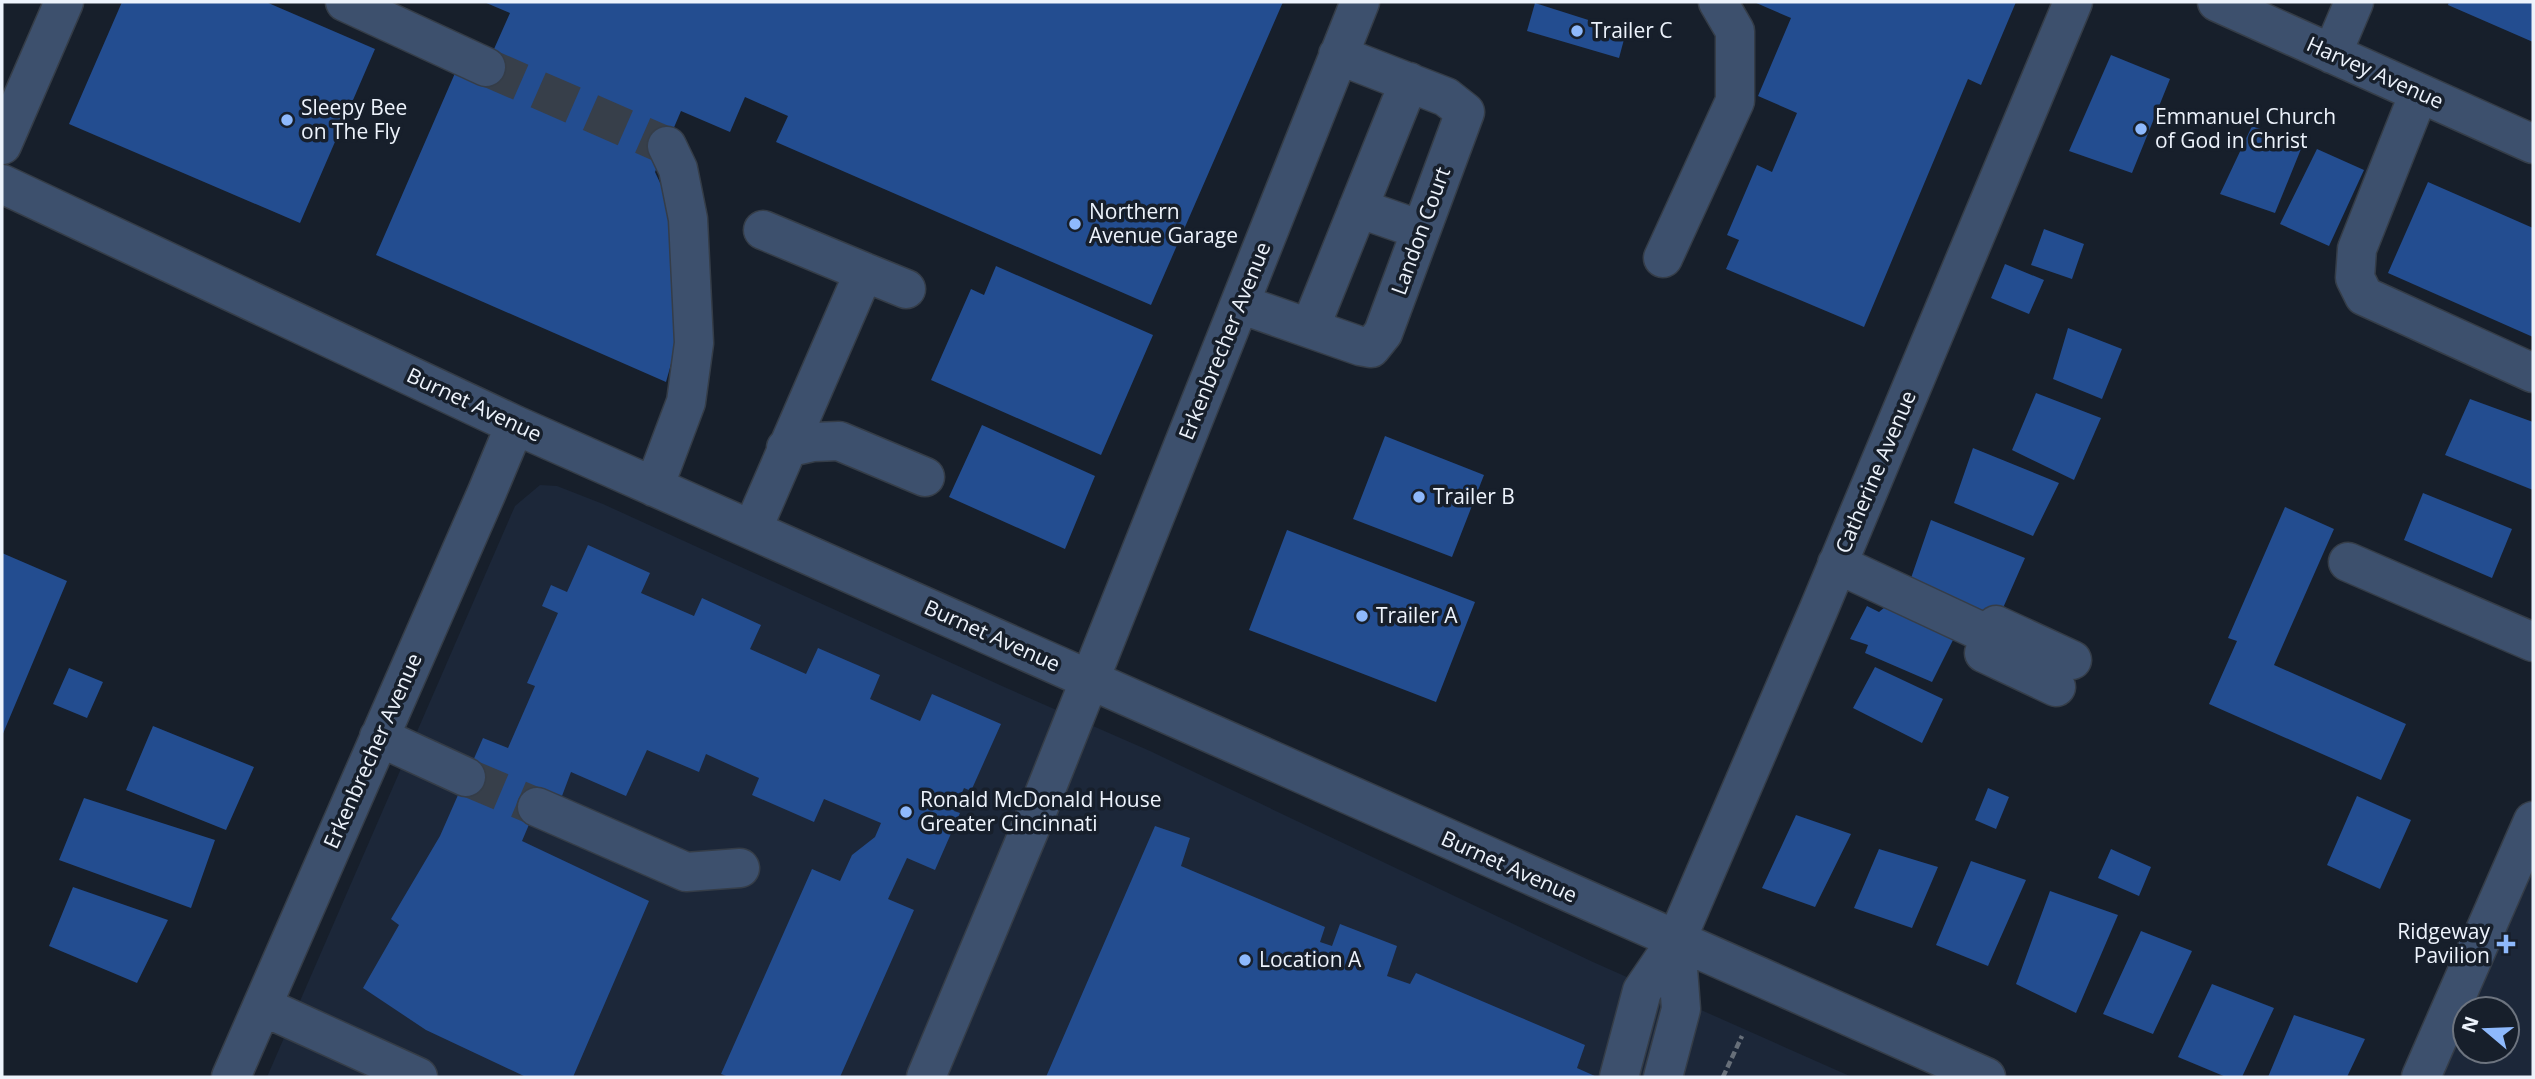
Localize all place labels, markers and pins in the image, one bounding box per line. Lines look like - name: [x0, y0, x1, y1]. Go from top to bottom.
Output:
- place label: Trailer C: [1591, 16, 1672, 44]
- marker: Trailer C: [1569, 23, 1585, 39]
- place label: Sleepy Bee on The Fly: [301, 93, 407, 145]
- place label: Emmanuel Church of God in Christ: [2155, 102, 2336, 154]
- marker: Sleepy Bee on The Fly: [279, 112, 295, 128]
- marker: Emmanuel Church of God in Christ: [2133, 121, 2149, 137]
- place label: Northern Avenue Garage: [1089, 197, 1238, 249]
- marker: Northern Avenue Garage: [1067, 216, 1083, 232]
- place label: Trailer B: [1433, 482, 1515, 510]
- marker: Trailer B: [1411, 489, 1427, 505]
- place label: Trailer A: [1376, 601, 1458, 629]
- marker: Trailer A: [1354, 608, 1370, 624]
- place label: Ronald McDonald House Greater Cincinnati: [920, 785, 1162, 837]
- marker: Ronald McDonald House Greater Cincinnati: [898, 804, 914, 820]
- place label: Ridgeway Pavilion: [2397, 917, 2490, 969]
- marker: Ridgeway Pavilion: [2496, 934, 2516, 954]
- place label: Location A: [1259, 945, 1362, 973]
- marker: Location A: [1237, 952, 1253, 968]

